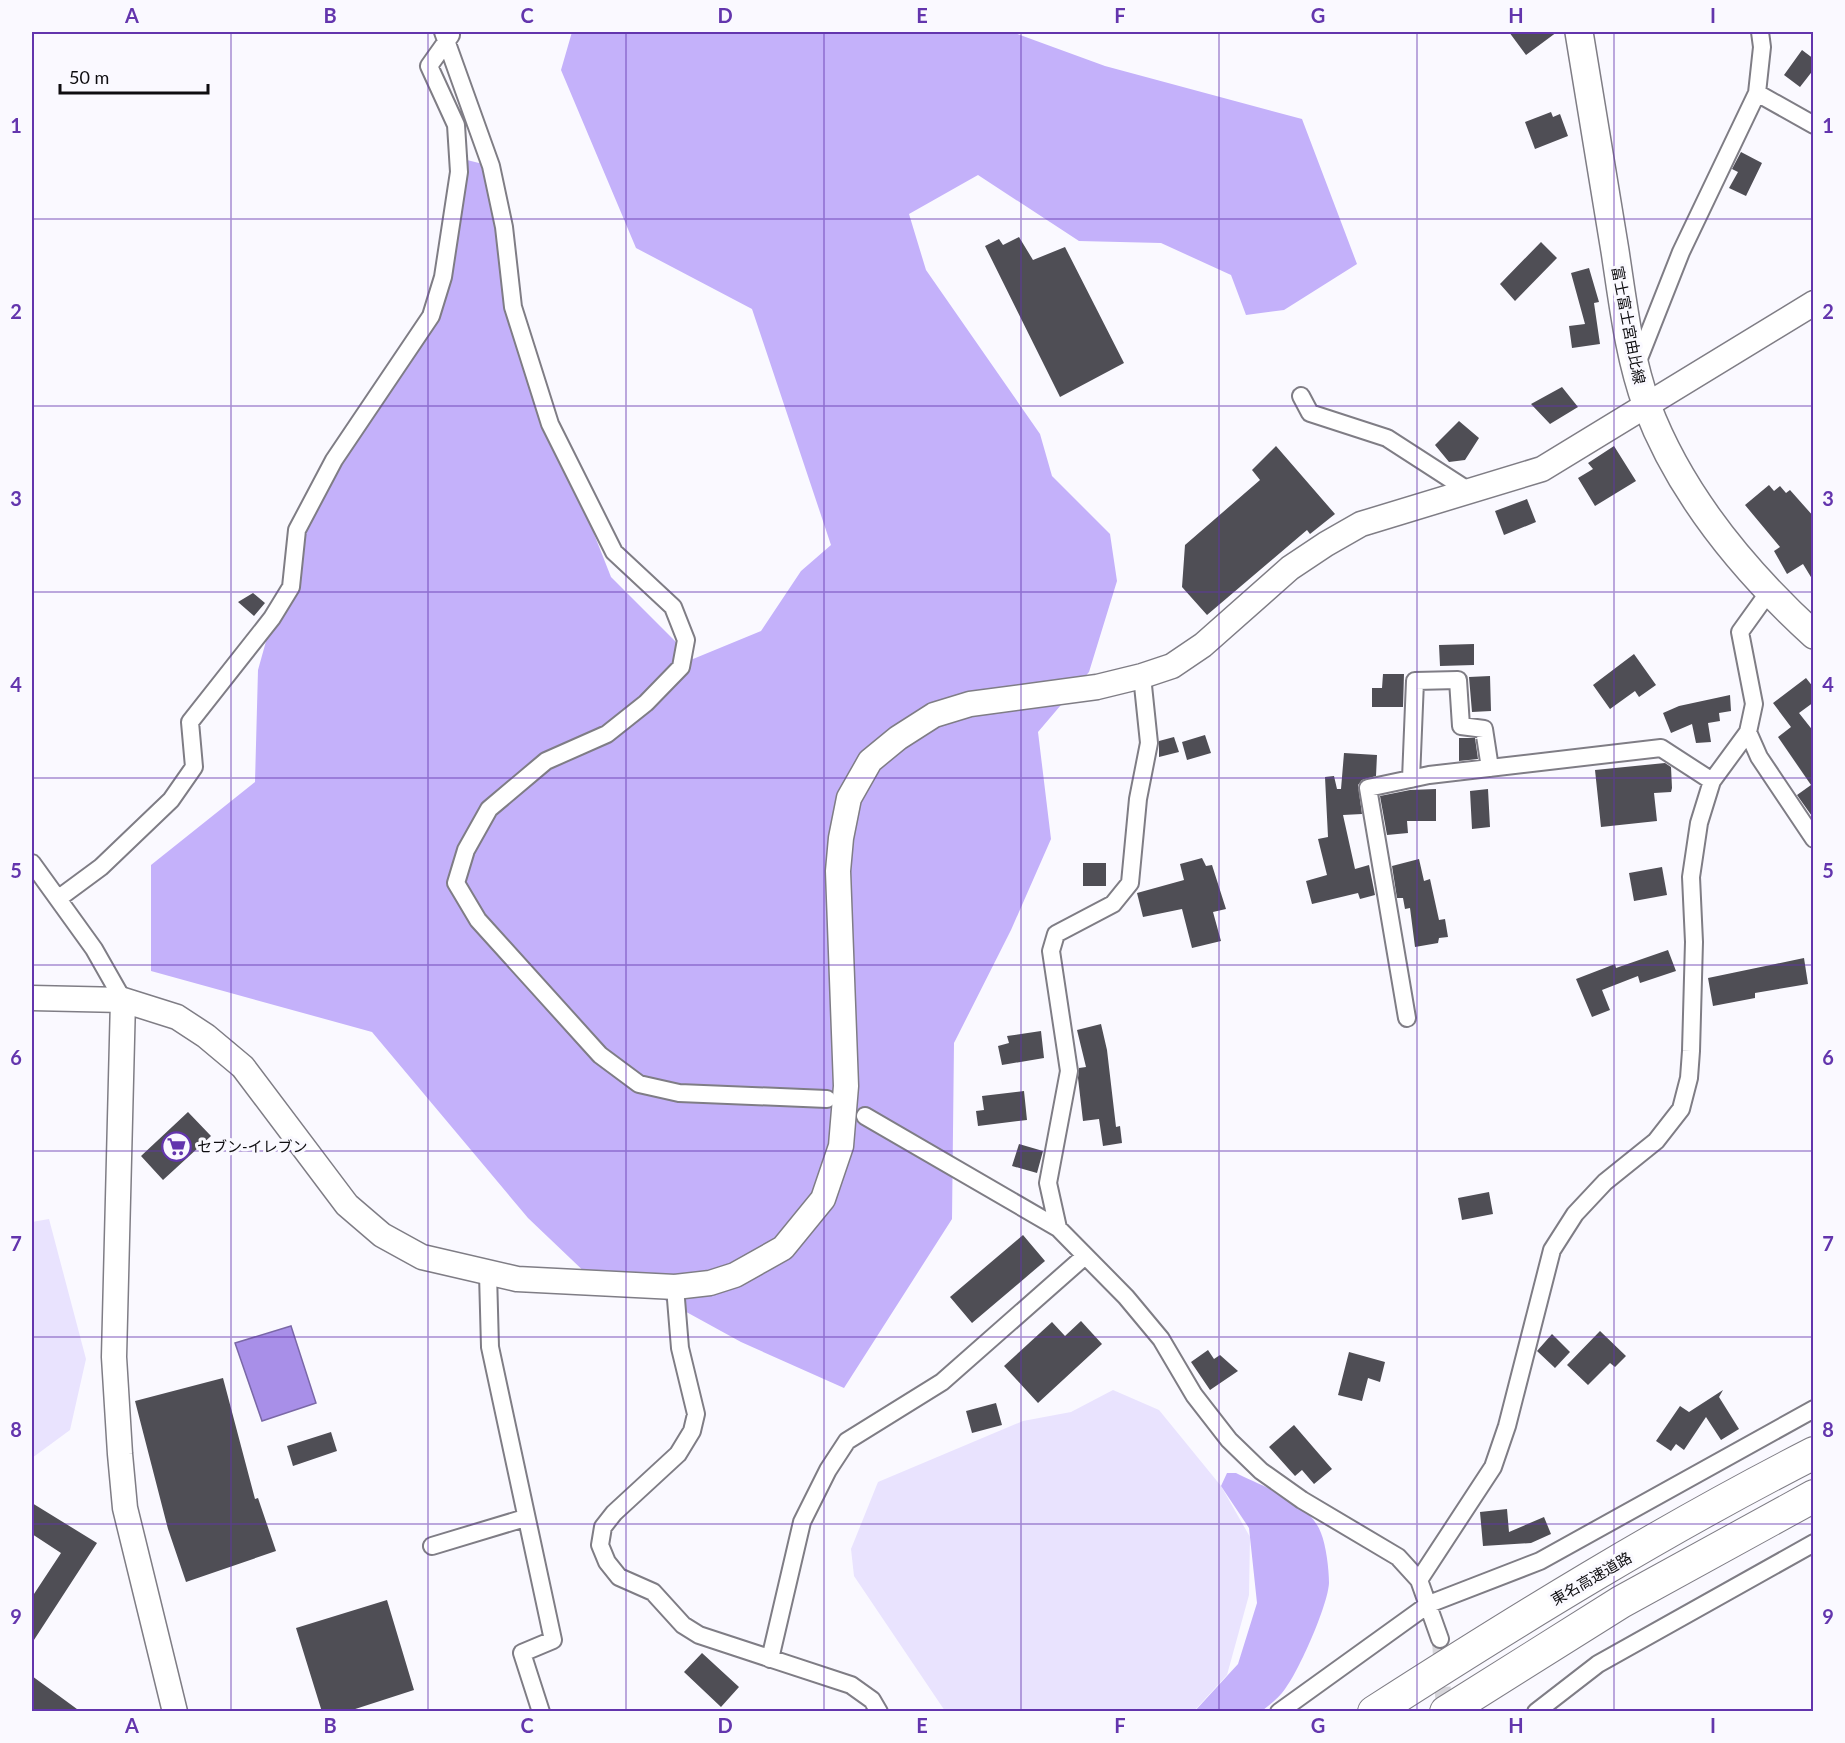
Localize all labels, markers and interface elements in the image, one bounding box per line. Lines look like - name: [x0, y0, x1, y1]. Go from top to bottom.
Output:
- text: A: [124, 3, 139, 27]
- text: B: [323, 3, 337, 27]
- text: C: [520, 3, 534, 27]
- text: D: [717, 3, 733, 27]
- text: E: [916, 3, 928, 27]
- text: F: [1114, 3, 1126, 27]
- text: G: [1311, 3, 1325, 27]
- text: H: [1508, 3, 1524, 27]
- text: I: [1710, 3, 1716, 27]
- scale bar: [60, 57, 208, 95]
- text: 50 m: [69, 66, 109, 88]
- text: 1: [10, 113, 22, 137]
- text: 1: [1822, 113, 1834, 137]
- street label: 富士富士宮由比線: [1609, 264, 1649, 386]
- text: 2: [10, 299, 22, 323]
- text: 2: [1822, 299, 1834, 323]
- text: 3: [10, 486, 22, 510]
- text: 3: [1822, 486, 1834, 510]
- text: 4: [10, 672, 22, 696]
- text: 4: [1822, 672, 1834, 696]
- text: 5: [10, 858, 22, 882]
- text: 5: [1822, 858, 1834, 882]
- text: 6: [10, 1045, 22, 1069]
- text: 6: [1822, 1045, 1834, 1069]
- supermarket icon: セブン-イレブン: [160, 1130, 192, 1162]
- place label: セブン-イレブン: [197, 1137, 308, 1155]
- text: 7: [10, 1231, 22, 1255]
- text: 7: [1822, 1231, 1834, 1255]
- text: 8: [10, 1417, 22, 1441]
- text: 8: [1822, 1417, 1834, 1441]
- street label: 東名高速道路: [1548, 1548, 1634, 1608]
- text: 9: [10, 1604, 22, 1628]
- text: 9: [1822, 1604, 1834, 1628]
- text: A: [124, 1713, 139, 1737]
- text: B: [323, 1713, 337, 1737]
- text: C: [520, 1713, 534, 1737]
- text: D: [717, 1713, 733, 1737]
- text: E: [916, 1713, 928, 1737]
- text: F: [1114, 1713, 1126, 1737]
- text: G: [1311, 1713, 1325, 1737]
- text: H: [1508, 1713, 1524, 1737]
- text: I: [1710, 1713, 1716, 1737]

